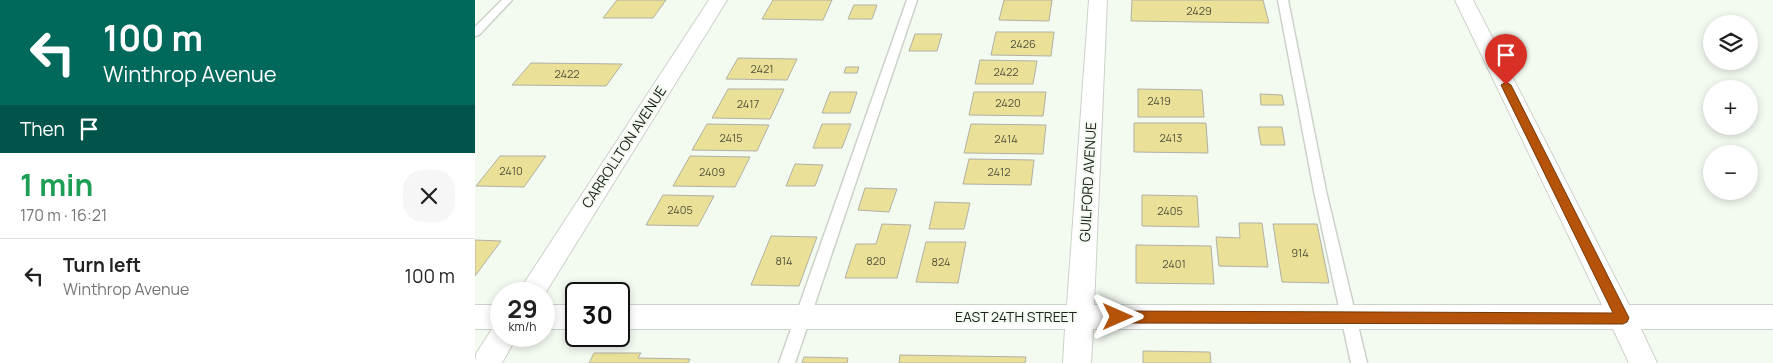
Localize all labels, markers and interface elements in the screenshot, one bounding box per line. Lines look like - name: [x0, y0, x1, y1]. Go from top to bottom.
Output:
- house number: 2429: [1186, 3, 1212, 18]
- text: 100 m: [103, 14, 203, 62]
- map controls: [1703, 15, 1758, 200]
- button: layers: [1703, 15, 1758, 70]
- icon: left: [20, 20, 85, 85]
- pin: [1485, 34, 1527, 85]
- house number: 2426: [1010, 36, 1036, 51]
- icon: arrive: [1492, 41, 1520, 69]
- text: Winthrop Avenue: [103, 59, 277, 89]
- house number: 2421: [750, 61, 774, 76]
- house number: 2422: [993, 64, 1019, 79]
- house number: 2422: [554, 66, 580, 81]
- button: +: [1703, 80, 1758, 135]
- street label: CARROLLTON AVENUE: [577, 82, 670, 211]
- house number: 2419: [1147, 93, 1171, 108]
- house number: 2420: [995, 95, 1021, 110]
- house number: 2417: [737, 96, 759, 111]
- icon: arrive: [75, 115, 103, 143]
- text: Then: [20, 116, 65, 142]
- street label: GUILFORD AVENUE: [1075, 122, 1100, 242]
- house number: 2415: [719, 130, 743, 145]
- house number: 2413: [1160, 130, 1182, 145]
- house number: 2414: [994, 131, 1018, 146]
- button: −: [1703, 145, 1758, 200]
- house number: 2410: [499, 163, 523, 178]
- text: 1 min: [20, 164, 93, 205]
- house number: 2409: [699, 164, 725, 179]
- house number: 2412: [987, 164, 1011, 179]
- button: close: [403, 170, 455, 222]
- house number: 2405: [667, 202, 693, 217]
- house number: 2405: [1157, 203, 1183, 218]
- text: 170 m · 16:21: [20, 204, 107, 226]
- house number: 914: [1291, 245, 1309, 260]
- text: Turn left: [63, 252, 141, 278]
- house number: 814: [775, 253, 793, 268]
- house number: 820: [866, 253, 886, 268]
- house number: 824: [932, 254, 950, 269]
- house number: 2401: [1162, 256, 1186, 271]
- icon: left: [20, 262, 48, 290]
- text: 100 m: [404, 263, 455, 289]
- text: Winthrop Avenue: [63, 278, 189, 300]
- speed limit sign: 30: [565, 282, 630, 347]
- position arrow: [1091, 290, 1143, 342]
- text: 29: [507, 291, 538, 326]
- street label: EAST 24TH STREET: [955, 307, 1078, 326]
- text: km/h: [509, 318, 536, 335]

